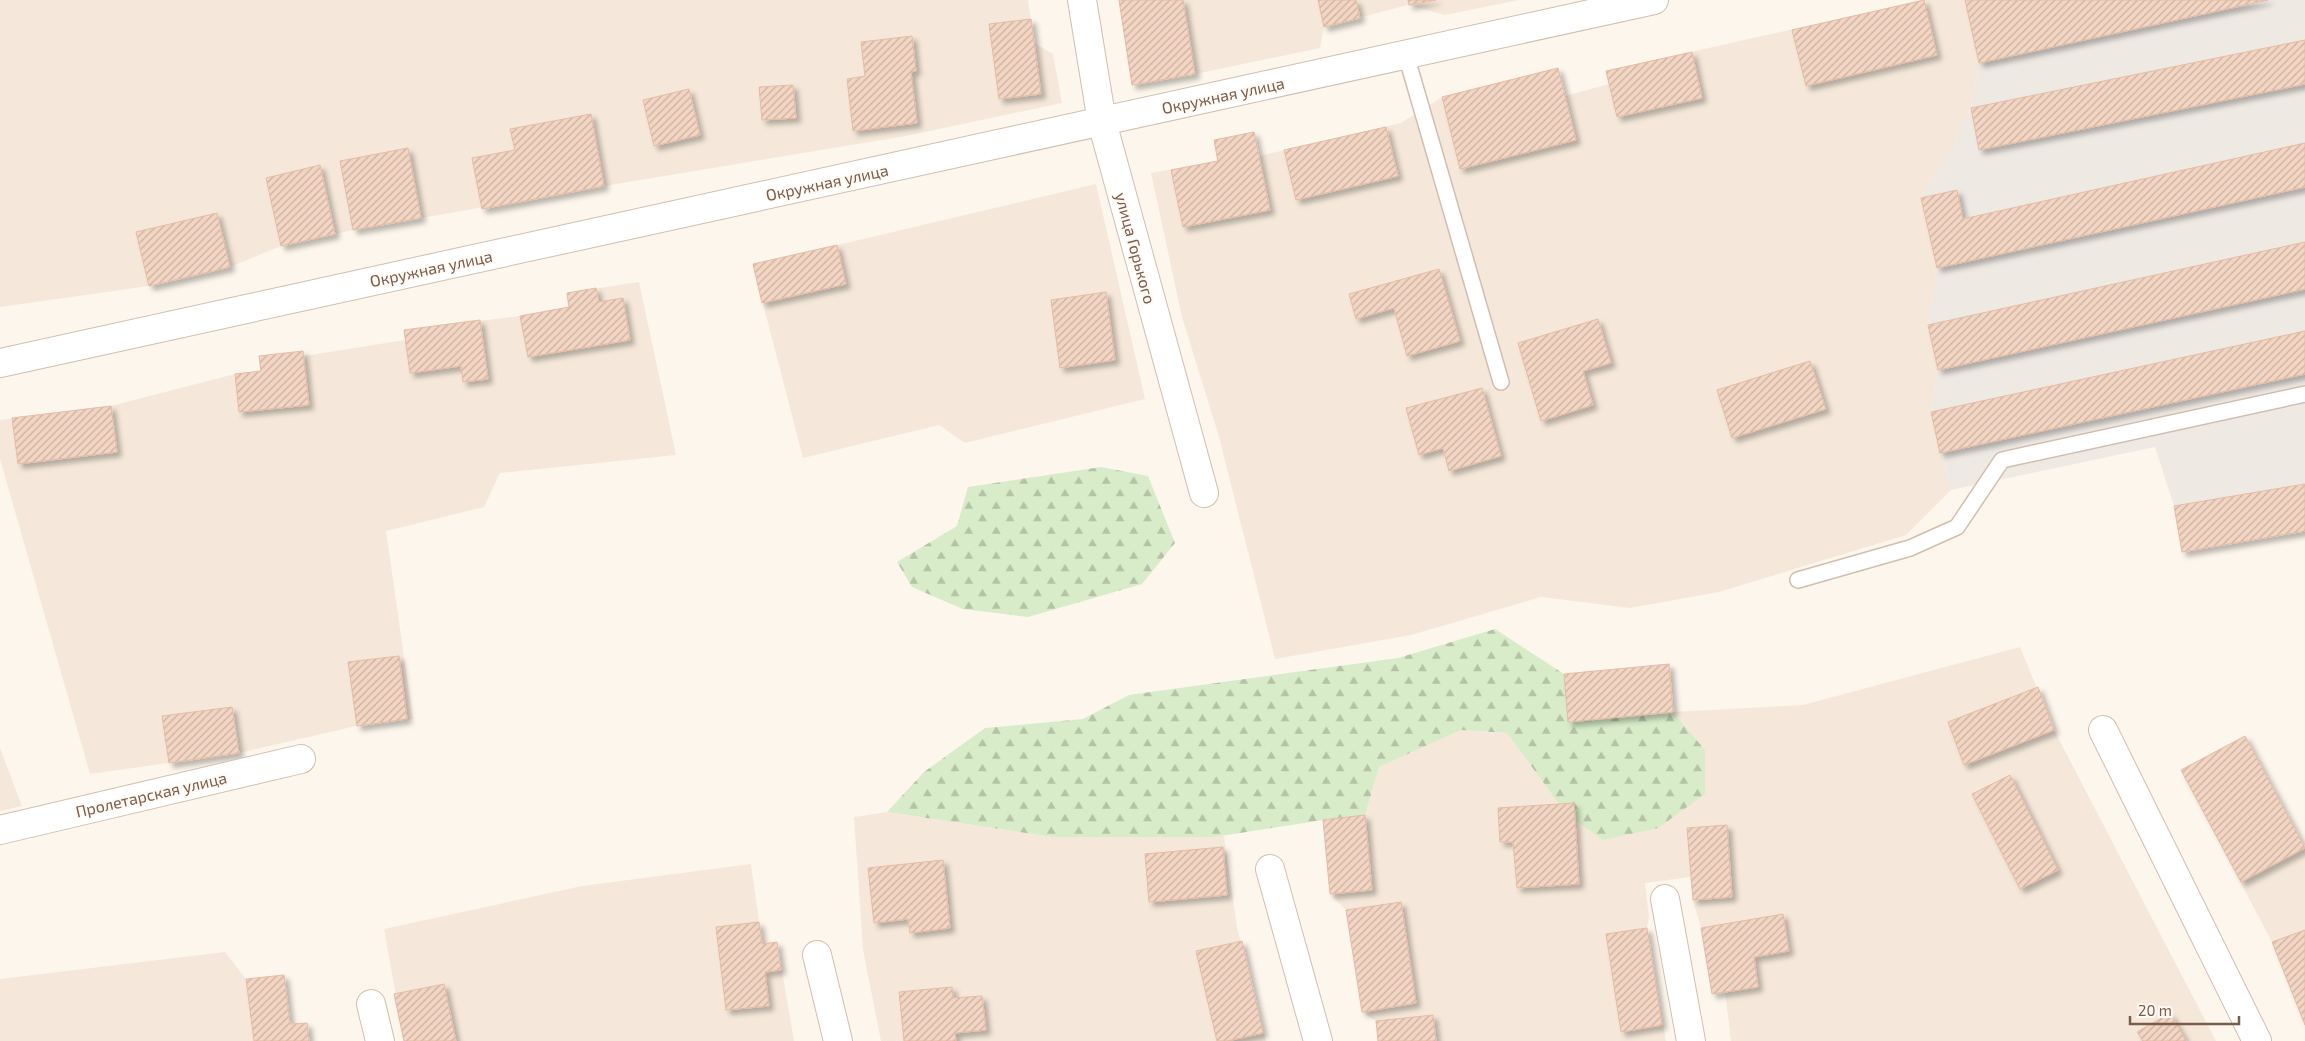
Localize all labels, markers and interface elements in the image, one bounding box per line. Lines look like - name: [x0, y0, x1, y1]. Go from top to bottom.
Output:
- street label: Окружная улица: [1160, 73, 1286, 118]
- street label: Окружная улица: [764, 160, 890, 205]
- street label: улица Горького: [1111, 190, 1160, 306]
- street label: Окружная улица: [368, 246, 494, 291]
- street label: Пролетарская улица: [74, 767, 229, 822]
- scale bar: [2130, 994, 2239, 1026]
- text: 20 m: [2138, 1001, 2172, 1019]

